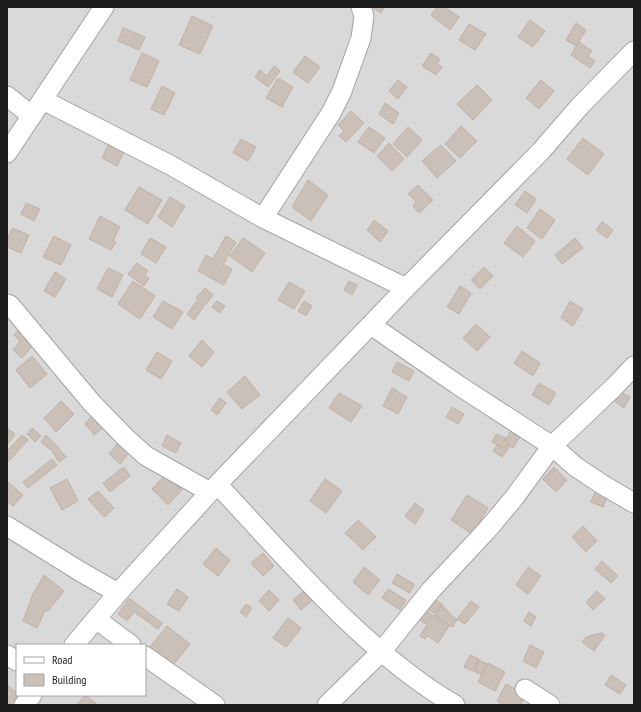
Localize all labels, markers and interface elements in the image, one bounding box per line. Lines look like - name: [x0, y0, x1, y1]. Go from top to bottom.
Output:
- legend: [16, 644, 146, 696]
- text: Road: [52, 652, 72, 667]
- text: Building: [52, 672, 87, 687]

